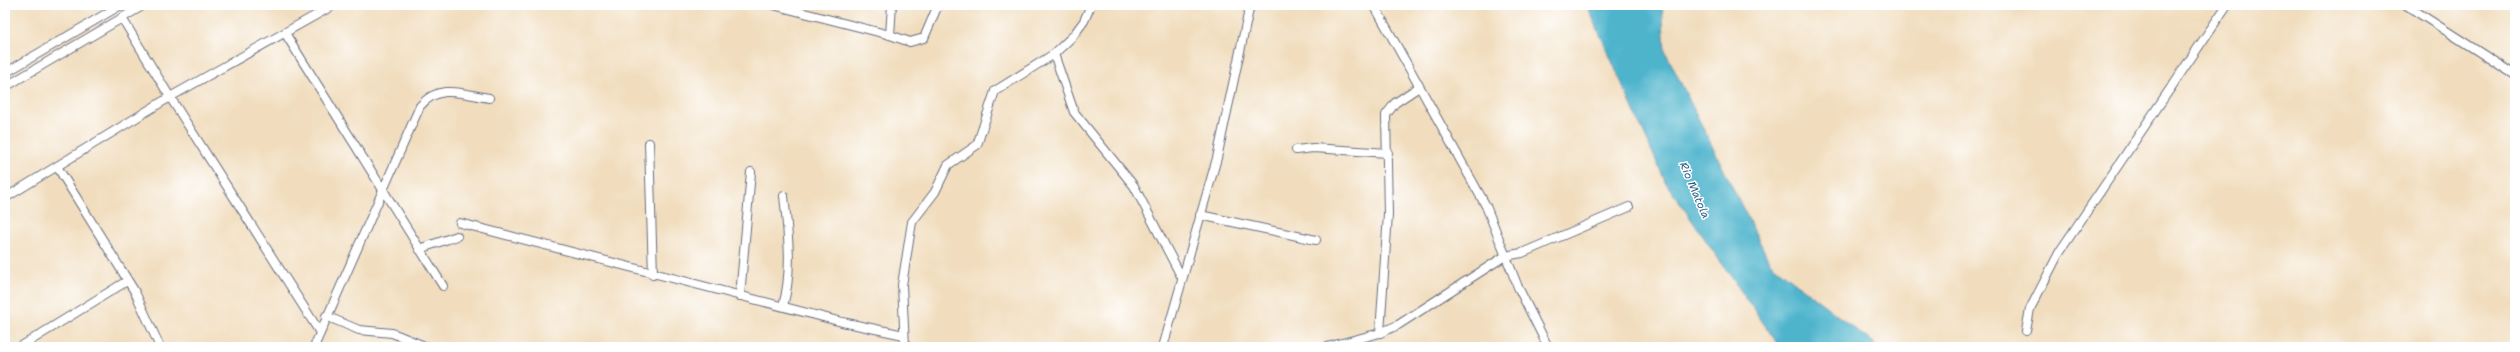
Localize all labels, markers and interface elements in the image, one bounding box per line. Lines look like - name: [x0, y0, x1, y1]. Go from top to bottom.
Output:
- water label: Rio Matola: [1676, 160, 1713, 221]

